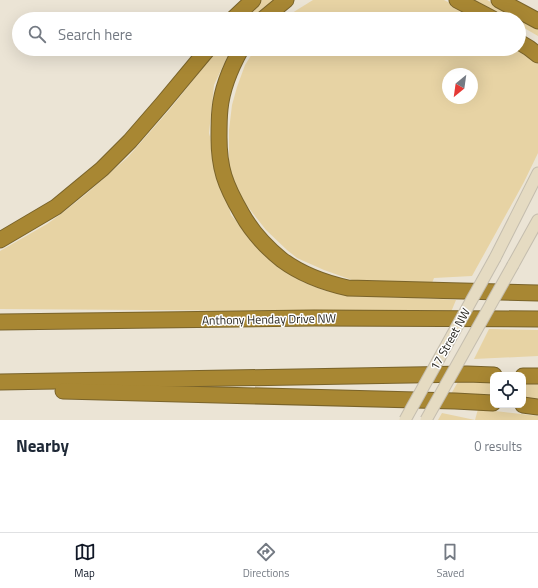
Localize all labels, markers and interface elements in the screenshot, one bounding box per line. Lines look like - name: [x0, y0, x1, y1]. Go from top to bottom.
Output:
- search box: [12, 12, 526, 56]
- icon: search: [26, 23, 48, 45]
- text: Search here: [58, 23, 132, 46]
- north arrow: [442, 68, 478, 104]
- street label: 17 Street NW: [425, 304, 475, 374]
- street label: Anthony Henday Drive NW: [202, 308, 337, 330]
- map controls: [490, 372, 526, 408]
- button: locate: [490, 372, 526, 408]
- text: Nearby: [16, 433, 69, 459]
- text: 0 results: [474, 436, 522, 456]
- tab: Map: [74, 541, 96, 581]
- tab: Directions: [243, 541, 289, 581]
- tab: Saved: [436, 541, 464, 581]

